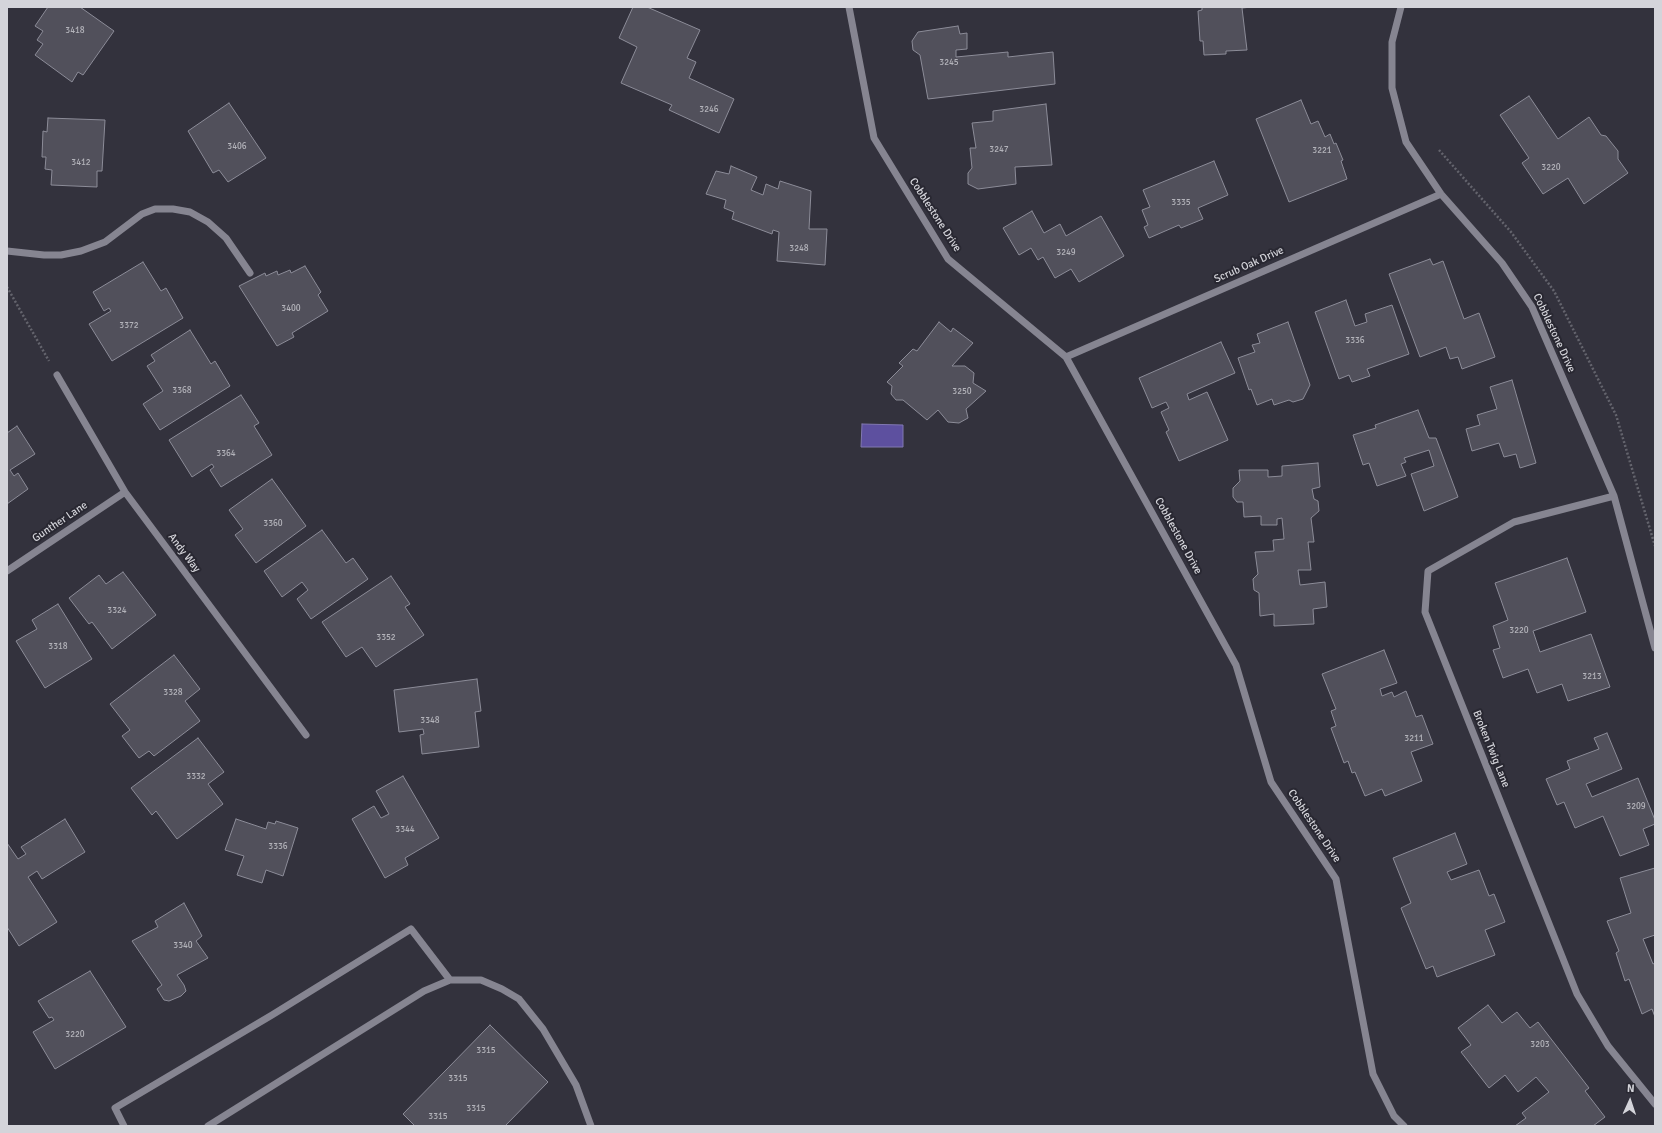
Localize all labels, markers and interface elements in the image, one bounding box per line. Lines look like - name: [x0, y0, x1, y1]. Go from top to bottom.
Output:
- house number: 3418: [65, 26, 85, 36]
- house number: 3245: [939, 58, 959, 68]
- house number: 3246: [699, 105, 719, 115]
- house number: 3406: [227, 142, 247, 152]
- house number: 3247: [989, 145, 1009, 155]
- house number: 3221: [1312, 146, 1332, 156]
- house number: 3412: [71, 158, 91, 168]
- house number: 3220: [1541, 163, 1561, 173]
- street label: Cobblestone Drive: [906, 176, 964, 254]
- house number: 3335: [1171, 198, 1191, 208]
- house number: 3248: [789, 244, 809, 254]
- street label: Scrub Oak Drive: [1212, 244, 1286, 286]
- house number: 3249: [1056, 248, 1076, 258]
- street label: Cobblestone Drive: [1530, 292, 1578, 374]
- house number: 3400: [281, 304, 301, 314]
- house number: 3372: [119, 321, 139, 331]
- house number: 3336: [1345, 336, 1365, 346]
- house number: 3368: [172, 386, 192, 396]
- house number: 3250: [952, 387, 972, 397]
- house number: 3364: [216, 449, 236, 459]
- street label: Cobblestone Drive: [1152, 495, 1204, 577]
- street label: Gunther Lane: [30, 499, 90, 545]
- house number: 3360: [263, 519, 283, 529]
- street label: Andy Way: [165, 531, 203, 575]
- house number: 3324: [107, 606, 127, 616]
- house number: 3220: [1509, 626, 1529, 636]
- house number: 3352: [376, 633, 396, 643]
- house number: 3318: [48, 642, 68, 652]
- house number: 3213: [1582, 672, 1602, 682]
- house number: 3328: [163, 688, 183, 698]
- street label: Broken Twig Lane: [1470, 709, 1512, 789]
- house number: 3348: [420, 716, 440, 726]
- house number: 3211: [1404, 734, 1424, 744]
- house number: 3332: [186, 772, 206, 782]
- street label: Cobblestone Drive: [1285, 787, 1343, 865]
- house number: 3209: [1626, 802, 1646, 812]
- house number: 3344: [395, 825, 415, 835]
- house number: 3336: [268, 842, 288, 852]
- house number: 3340: [173, 941, 193, 951]
- house number: 3220: [65, 1030, 85, 1040]
- house number: 3203: [1530, 1040, 1550, 1050]
- house number: 3315: [476, 1046, 496, 1056]
- house number: 3315: [448, 1074, 468, 1084]
- north arrow: [1610, 1081, 1650, 1121]
- text: N: [1626, 1082, 1635, 1095]
- house number: 3315: [466, 1104, 486, 1114]
- house number: 3315: [428, 1112, 448, 1122]

